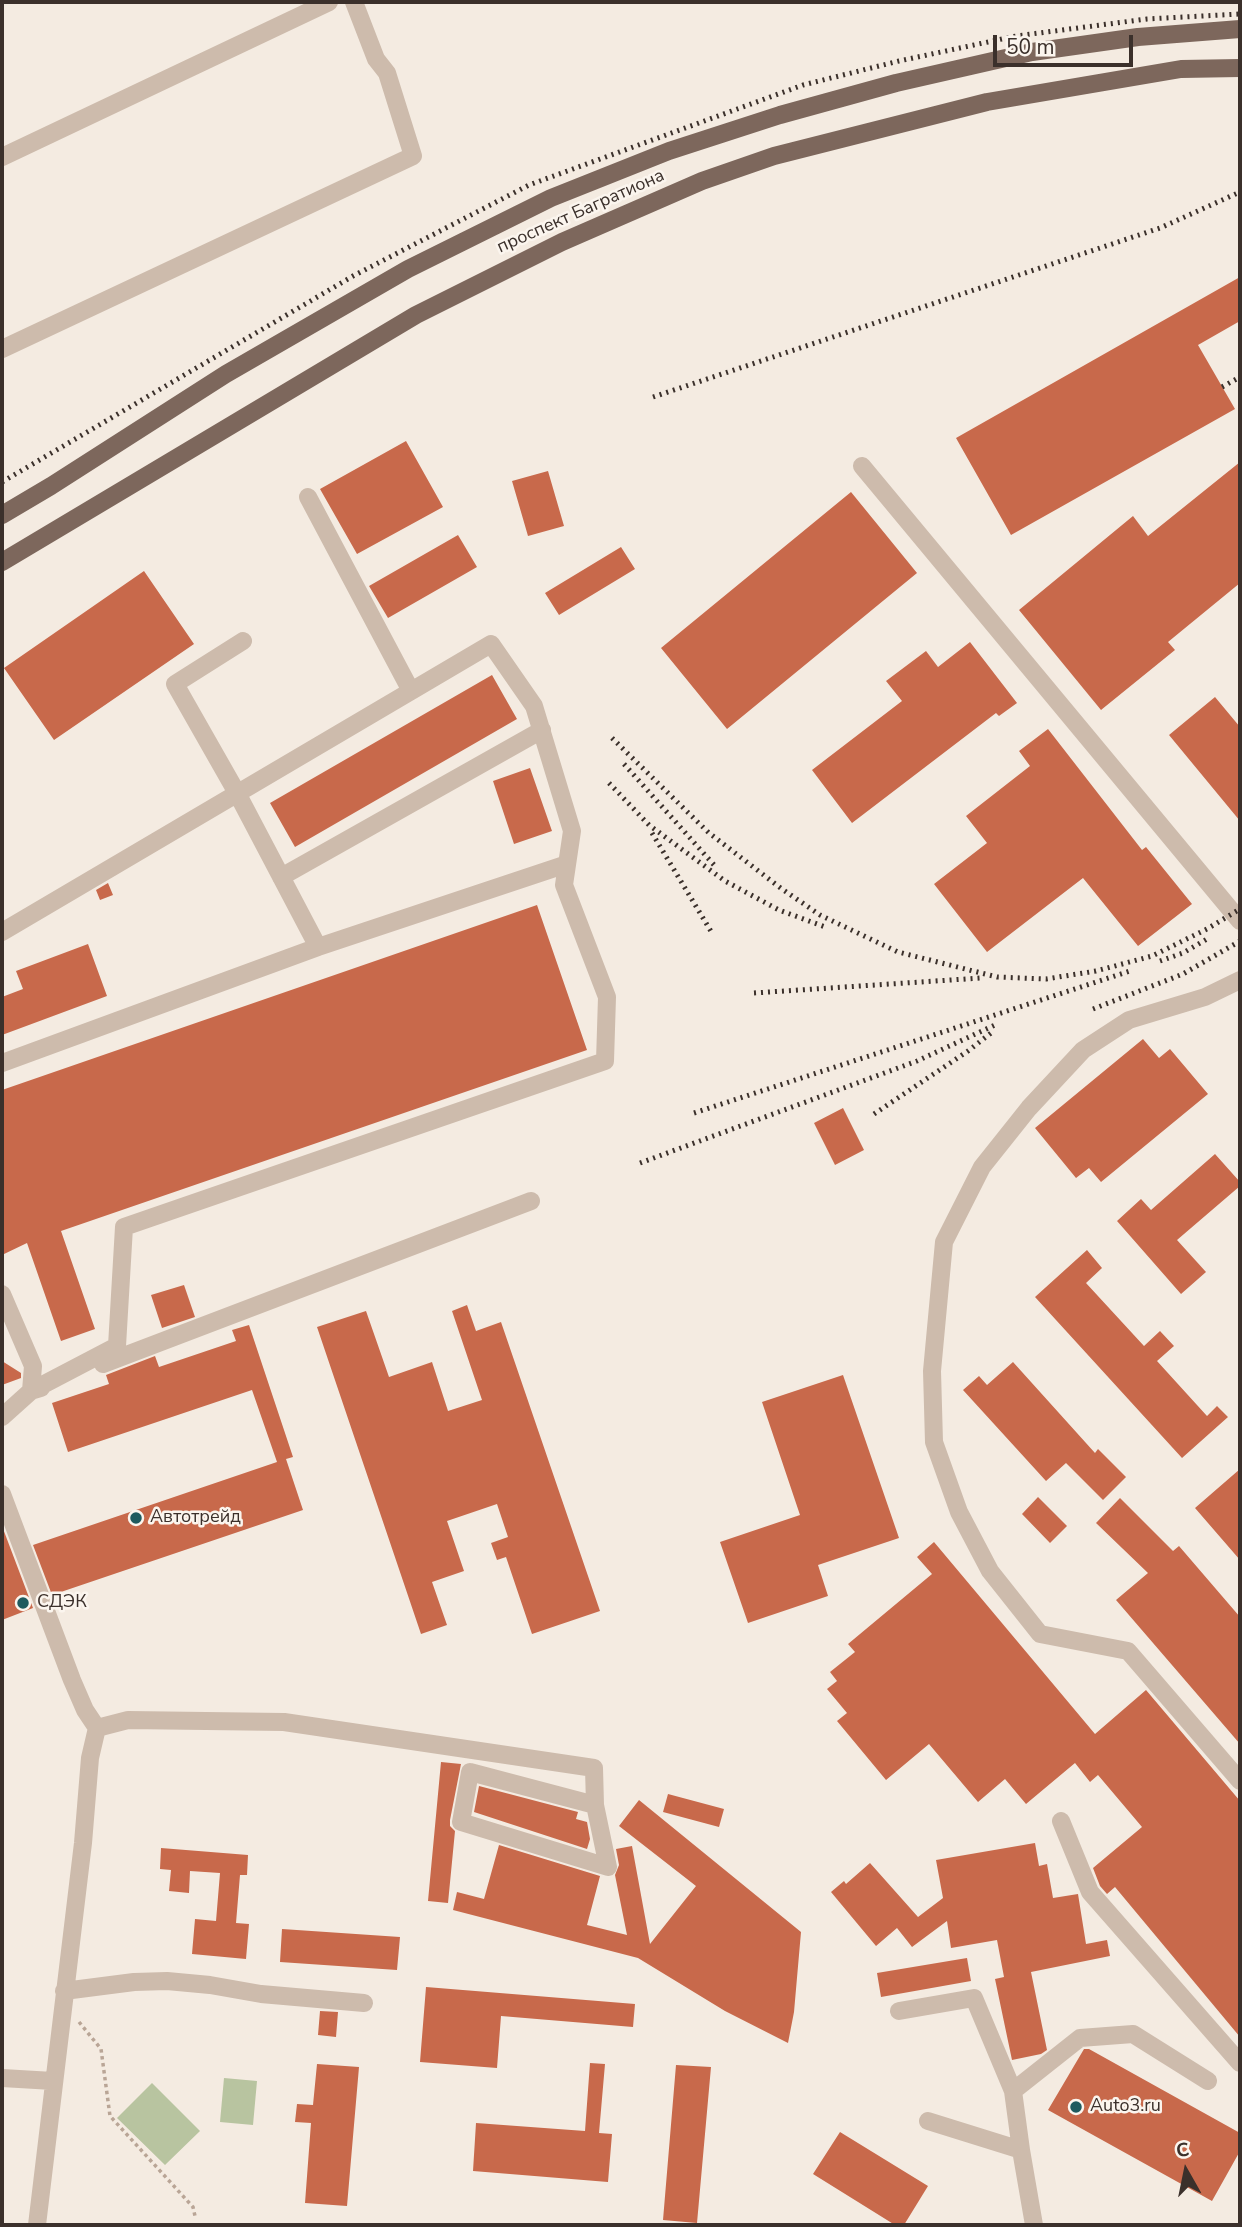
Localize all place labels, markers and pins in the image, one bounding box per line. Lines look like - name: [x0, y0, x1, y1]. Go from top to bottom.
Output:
- place label: Автотрейд: [150, 1507, 241, 1529]
- marker: Автотрейд: [128, 1510, 144, 1526]
- place label: СДЭК: [37, 1592, 87, 1614]
- marker: СДЭК: [15, 1595, 31, 1611]
- place label: Auto3.ru: [1090, 2096, 1161, 2118]
- marker: Auto3.ru: [1068, 2099, 1084, 2115]

